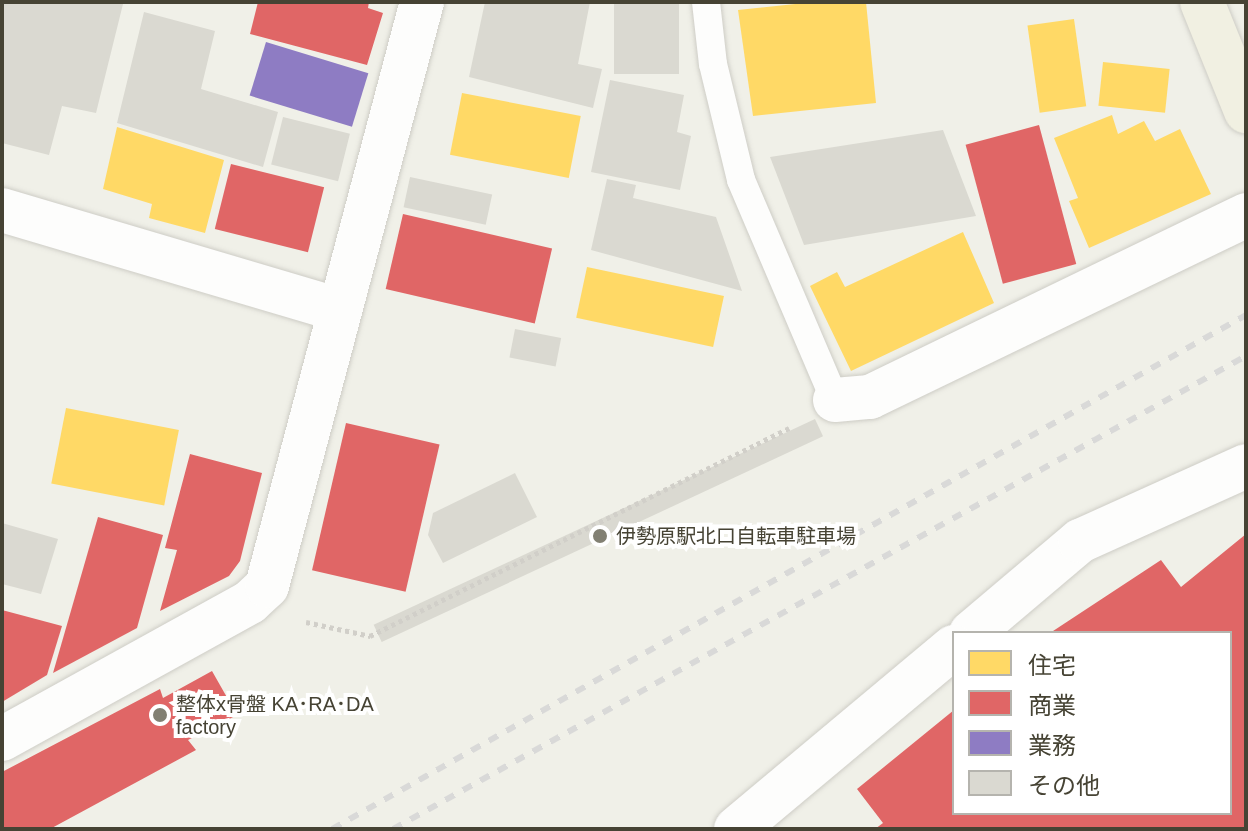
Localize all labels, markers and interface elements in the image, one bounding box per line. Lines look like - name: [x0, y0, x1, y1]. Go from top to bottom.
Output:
- place label: 伊勢原駅北口自転車駐車場: [616, 524, 856, 548]
- marker: 伊勢原駅北口自転車駐車場: [591, 527, 609, 545]
- legend: [952, 631, 1232, 815]
- text: 住宅: [1028, 652, 1076, 679]
- place label: 整体x骨盤 KA･RA･DA factory: [176, 692, 374, 739]
- text: 商業: [1028, 692, 1076, 719]
- marker: 整体x骨盤 KA･RA･DA factory: [151, 706, 169, 724]
- text: 業務: [1028, 732, 1076, 759]
- text: その他: [1028, 772, 1100, 799]

